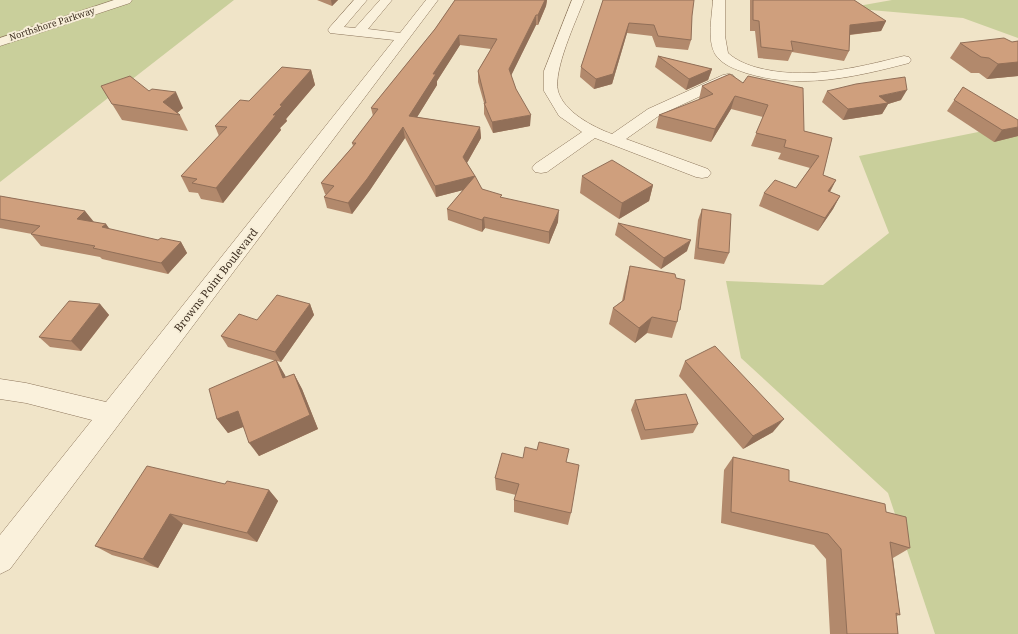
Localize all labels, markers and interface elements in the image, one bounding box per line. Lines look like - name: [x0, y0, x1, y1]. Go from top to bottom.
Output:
- street label: Northshore Parkway: [7, 3, 97, 44]
- street label: Browns Point Boulevard: [170, 225, 261, 335]

